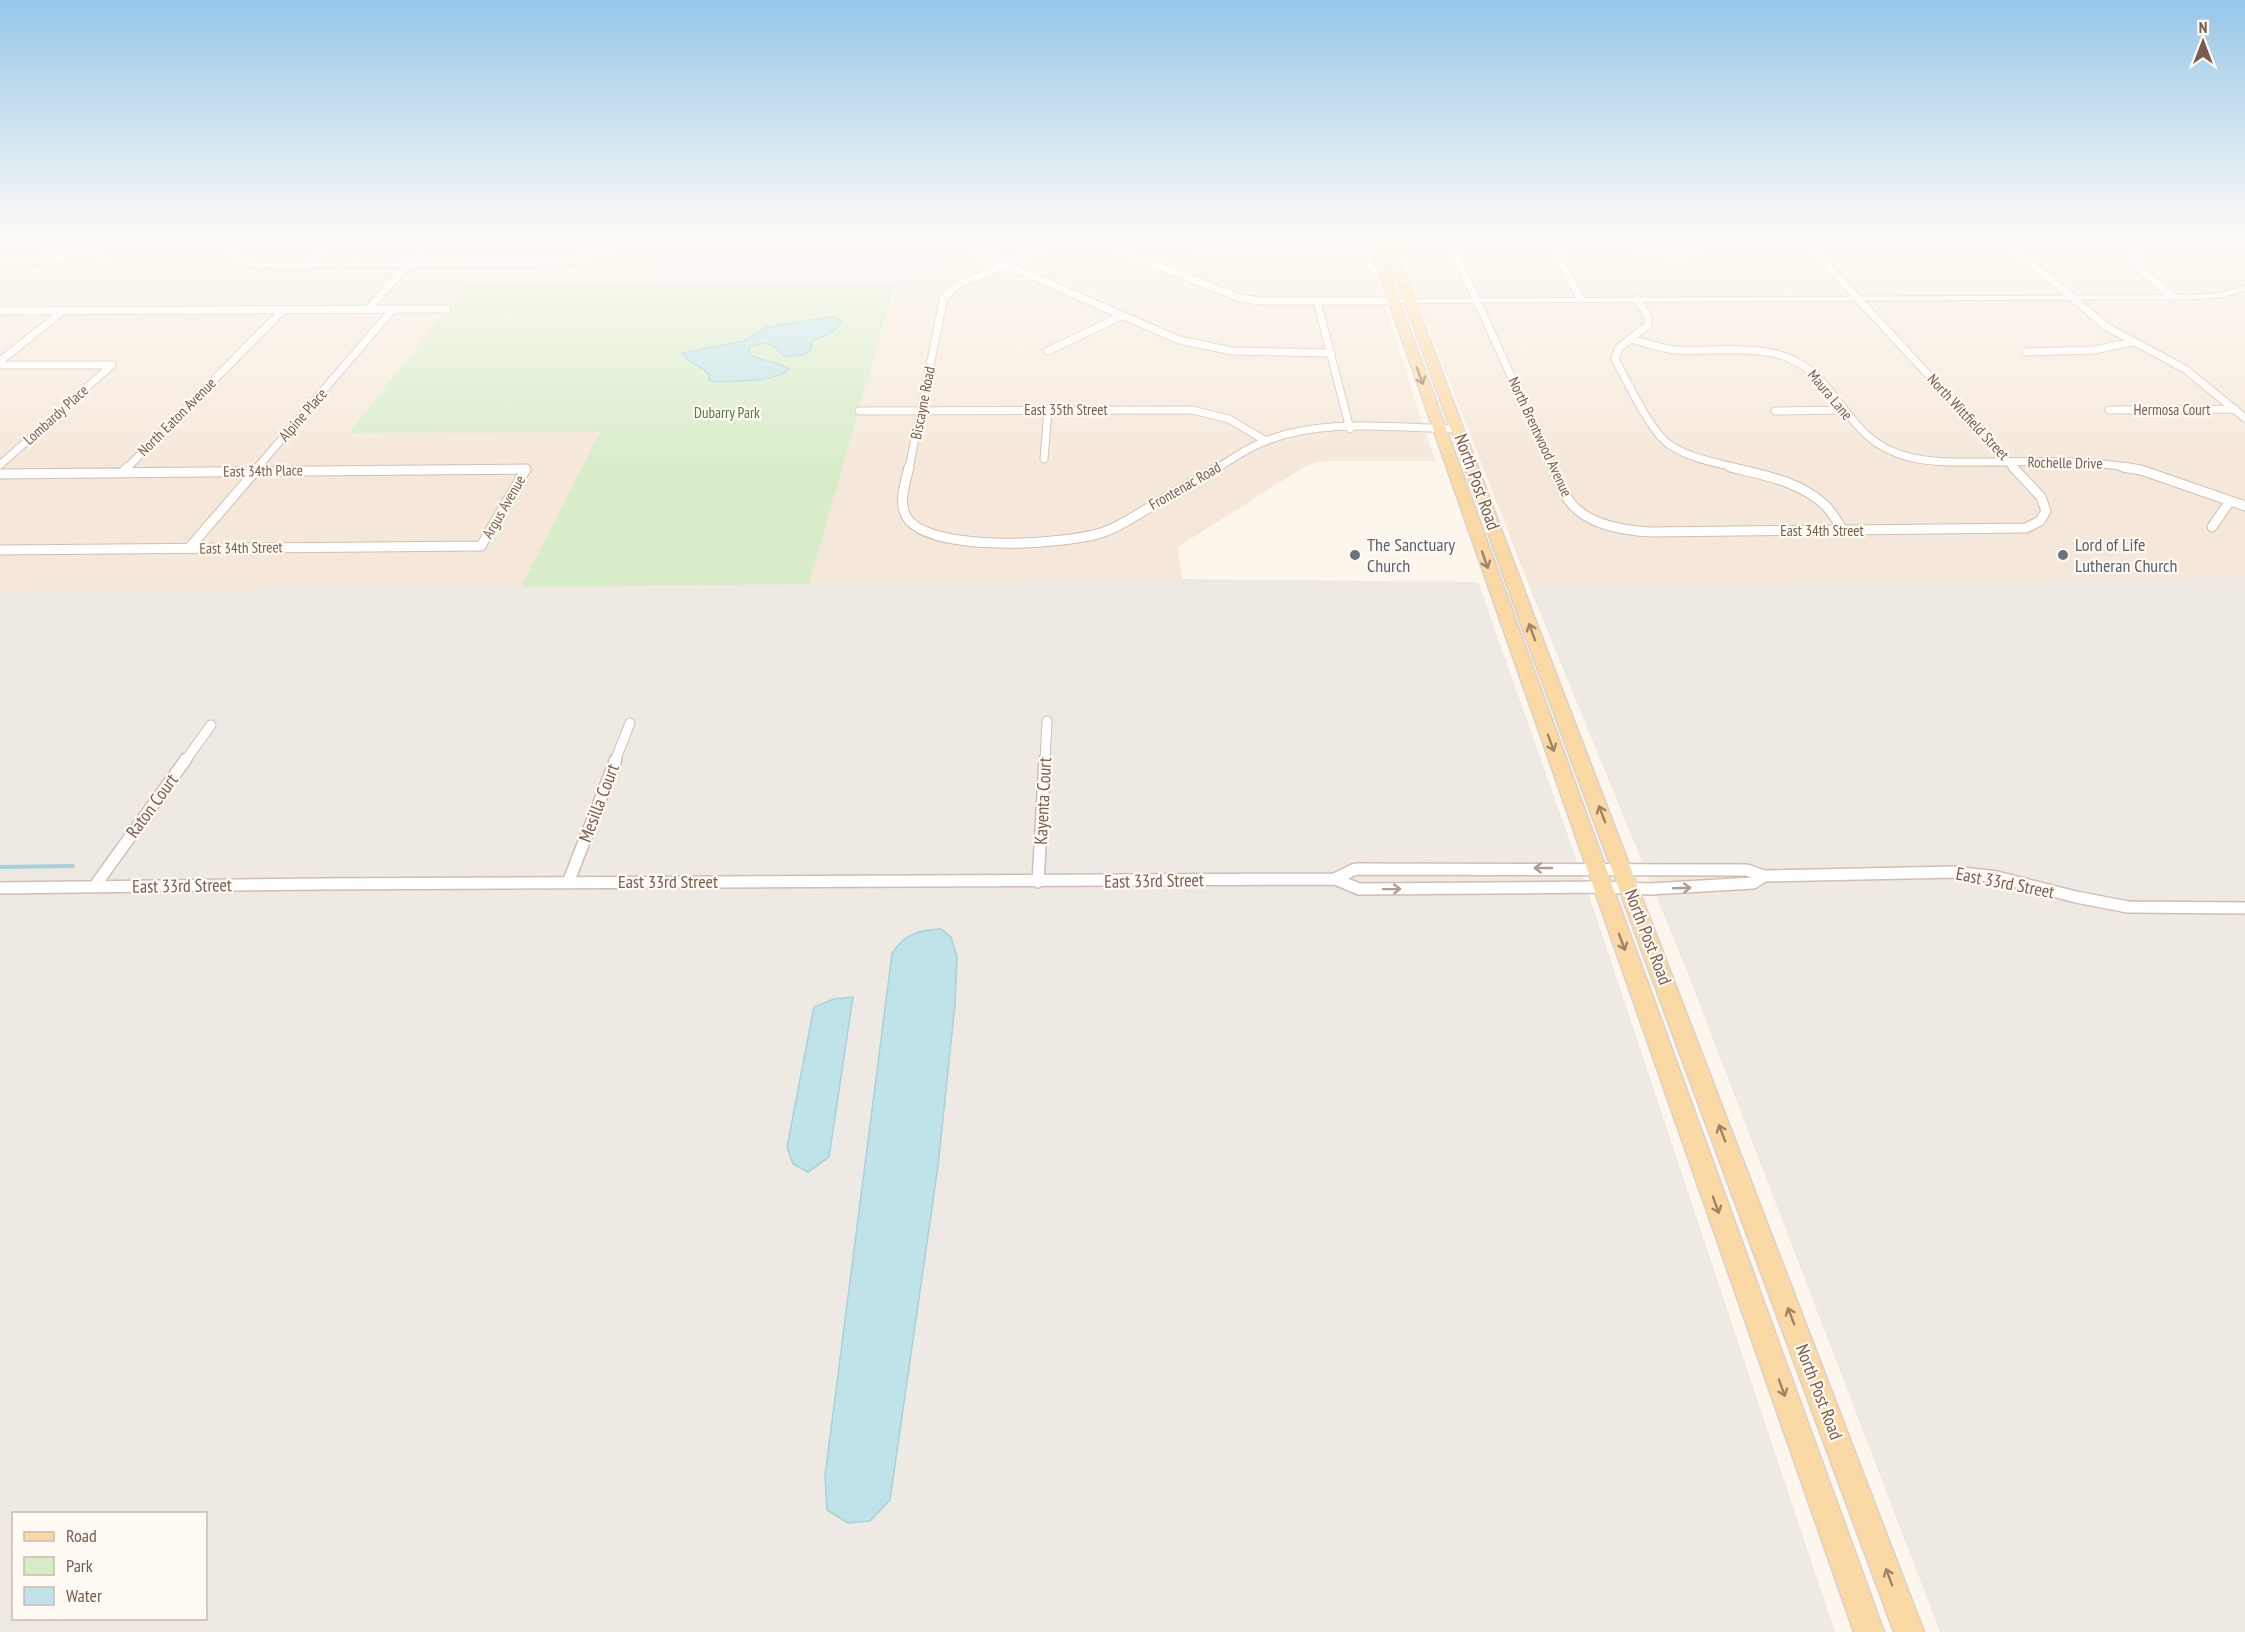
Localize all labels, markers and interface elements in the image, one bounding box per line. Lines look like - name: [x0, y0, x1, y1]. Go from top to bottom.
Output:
- north arrow: [2173, 12, 2233, 72]
- text: N: [2199, 17, 2207, 37]
- street label: Biscayne Road: [906, 365, 939, 441]
- one-way arrow: [1416, 366, 1427, 385]
- street label: Maura Lane: [1804, 366, 1857, 424]
- street label: North Wittfield Street: [1923, 369, 2013, 464]
- street label: North Eaton Avenue: [133, 373, 220, 460]
- street label: North Brentwood Avenue: [1504, 374, 1577, 500]
- street label: Lombardy Place: [19, 381, 92, 449]
- street label: Alpine Place: [275, 384, 331, 445]
- street label: East 35th Street: [1024, 400, 1108, 419]
- street label: Hermosa Court: [2134, 400, 2210, 419]
- park label: Dubarry Park: [694, 403, 760, 422]
- street label: North Post Road: [1449, 431, 1505, 533]
- street label: Rochelle Drive: [2027, 452, 2103, 473]
- street label: Frontenac Road: [1145, 457, 1224, 514]
- street label: East 34th Place: [223, 460, 303, 481]
- street label: Argus Avenue: [478, 472, 529, 542]
- street label: East 34th Street: [1780, 521, 1864, 540]
- place label: The Sanctuary Church: [1367, 533, 1455, 577]
- place label: Lord of Life Lutheran Church: [2075, 533, 2177, 577]
- street label: East 34th Street: [199, 537, 283, 558]
- marker: The Sanctuary Church: [1348, 548, 1362, 562]
- marker: Lord of Life Lutheran Church: [2056, 548, 2070, 562]
- one-way arrow: [1481, 550, 1492, 569]
- one-way arrow: [1526, 623, 1537, 642]
- one-way arrow: [1546, 734, 1557, 752]
- street label: Kayenta Court: [1029, 757, 1056, 845]
- street label: Mesilla Court: [573, 760, 624, 845]
- street label: Raton Court: [121, 769, 183, 842]
- one-way arrow: [1595, 805, 1606, 824]
- one-way arrow: [1533, 862, 1553, 874]
- street label: East 33rd Street: [1954, 862, 2056, 903]
- street label: East 33rd Street: [1104, 868, 1204, 893]
- street label: East 33rd Street: [618, 870, 718, 893]
- street label: East 33rd Street: [132, 873, 232, 898]
- one-way arrow: [1671, 882, 1691, 894]
- one-way arrow: [1381, 883, 1401, 895]
- street label: North Post Road: [1620, 886, 1677, 988]
- one-way arrow: [1618, 932, 1629, 951]
- one-way arrow: [1716, 1125, 1727, 1143]
- one-way arrow: [1712, 1195, 1723, 1214]
- one-way arrow: [1785, 1307, 1796, 1326]
- street label: North Post Road: [1791, 1341, 1848, 1443]
- one-way arrow: [1777, 1379, 1788, 1397]
- legend: [12, 1512, 207, 1620]
- text: Road: [66, 1524, 97, 1547]
- text: Park: [66, 1554, 93, 1577]
- one-way arrow: [1883, 1568, 1894, 1587]
- text: Water: [66, 1584, 102, 1607]

